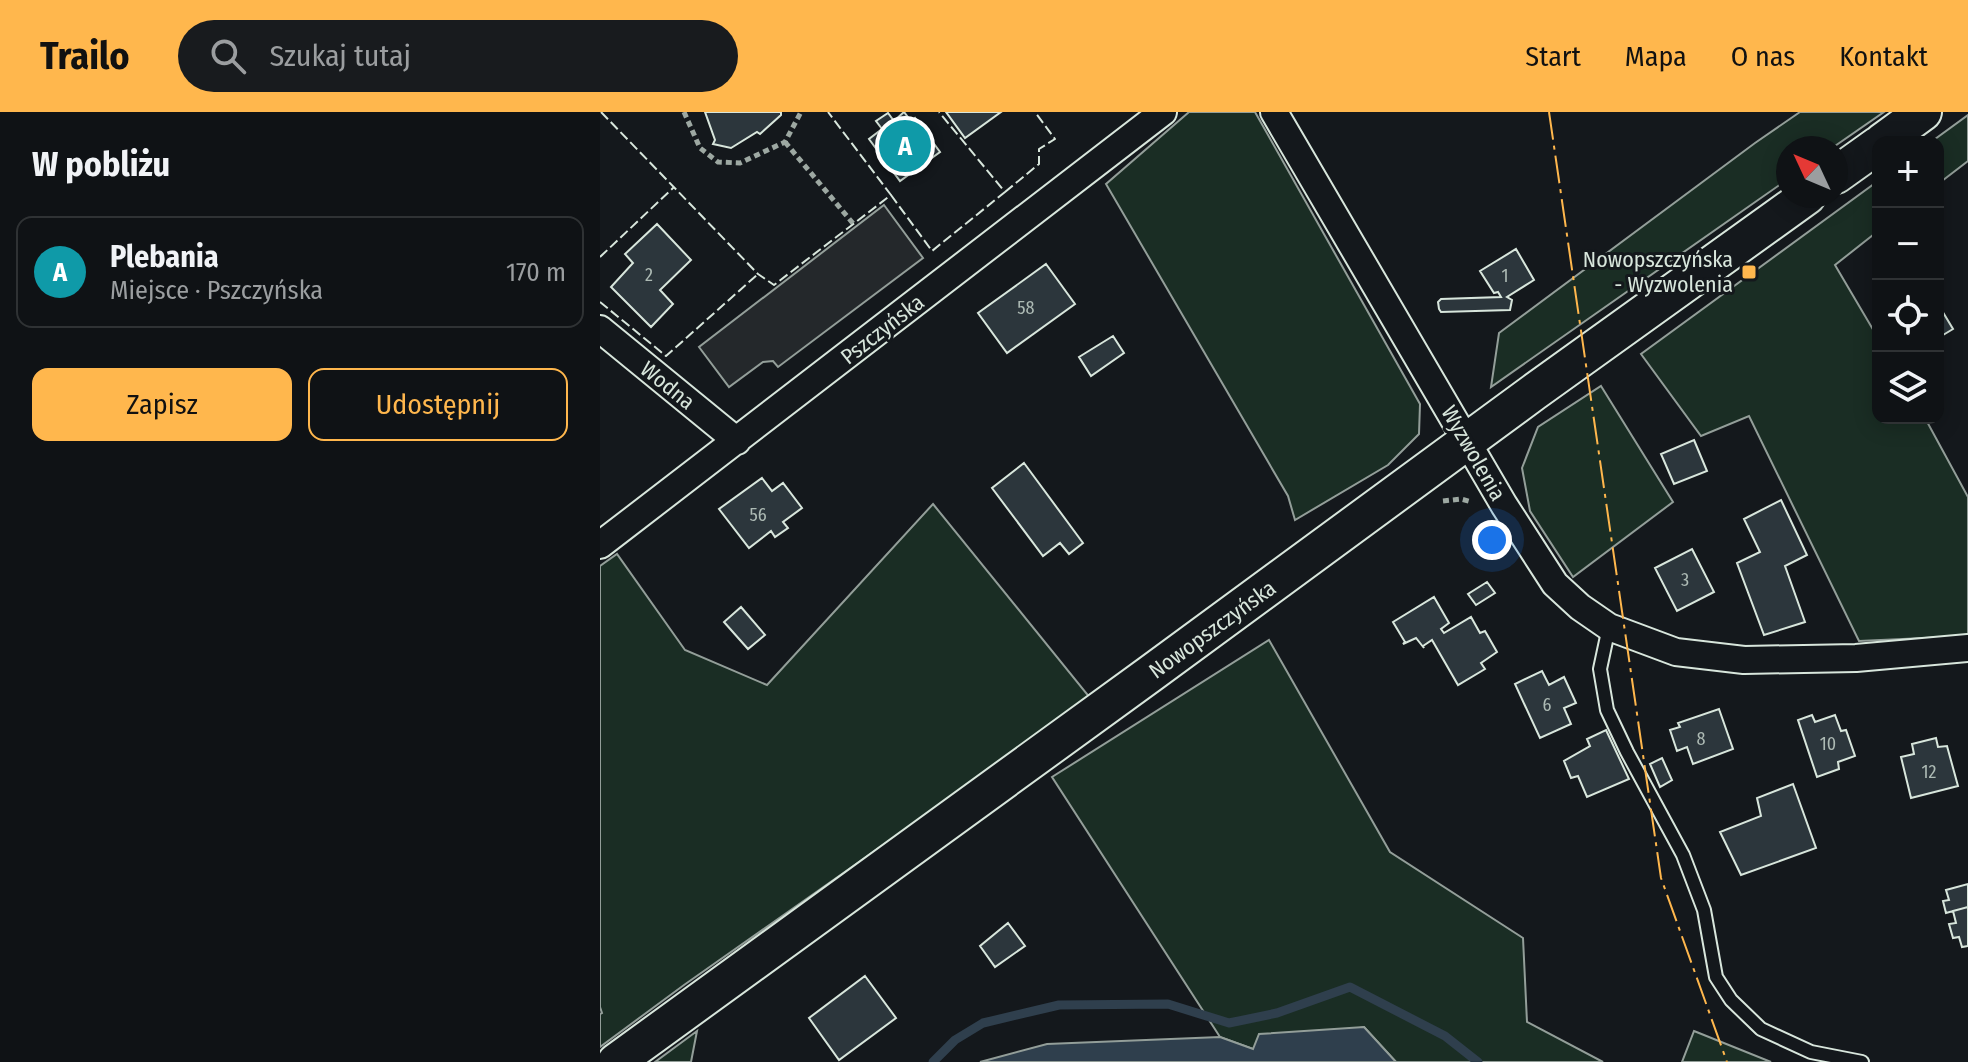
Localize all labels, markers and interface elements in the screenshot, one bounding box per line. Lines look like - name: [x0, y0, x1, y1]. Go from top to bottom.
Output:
- search box: [178, 20, 738, 92]
- text: Trailo: [40, 33, 130, 79]
- icon: search: [206, 34, 250, 78]
- text: Szukaj tutaj: [270, 38, 411, 74]
- text: Start: [1525, 40, 1581, 73]
- text: Mapa: [1625, 40, 1687, 73]
- text: O nas: [1731, 40, 1795, 73]
- text: Kontakt: [1839, 40, 1928, 73]
- pin: A: [879, 116, 931, 176]
- north arrow: [1776, 136, 1848, 208]
- map controls: [1872, 136, 1944, 424]
- button: +: [1872, 136, 1944, 208]
- text: W pobliżu: [32, 144, 170, 185]
- button: −: [1872, 208, 1944, 280]
- text: Plebania: [110, 239, 219, 275]
- place label: Nowopszczyńska - Wyzwolenia: [1583, 246, 1733, 298]
- text: A: [53, 257, 67, 288]
- text: 170 m: [506, 257, 566, 288]
- marker: Nowopszczyńska - Wyzwolenia: [1740, 263, 1758, 281]
- house number: 2: [645, 264, 653, 286]
- house number: 1: [1501, 265, 1509, 287]
- text: Miejsce · Pszczyńska: [110, 275, 323, 306]
- button: locate: [1872, 280, 1944, 352]
- street label: Pszczyńska: [835, 288, 929, 370]
- house number: 58: [1017, 297, 1035, 319]
- button: layers: [1872, 352, 1944, 424]
- street label: Wodna: [635, 355, 700, 415]
- button: Zapisz: [32, 368, 292, 441]
- button: Udostępnij: [308, 368, 568, 441]
- street label: Wyzwolenia: [1436, 401, 1512, 506]
- house number: 56: [749, 504, 767, 526]
- your location: [1472, 520, 1512, 560]
- house number: 3: [1681, 569, 1689, 591]
- street label: Nowopszczyńska: [1144, 574, 1281, 684]
- house number: 6: [1543, 694, 1552, 716]
- house number: 8: [1697, 728, 1706, 750]
- house number: 10: [1820, 733, 1836, 755]
- house number: 12: [1922, 761, 1937, 783]

